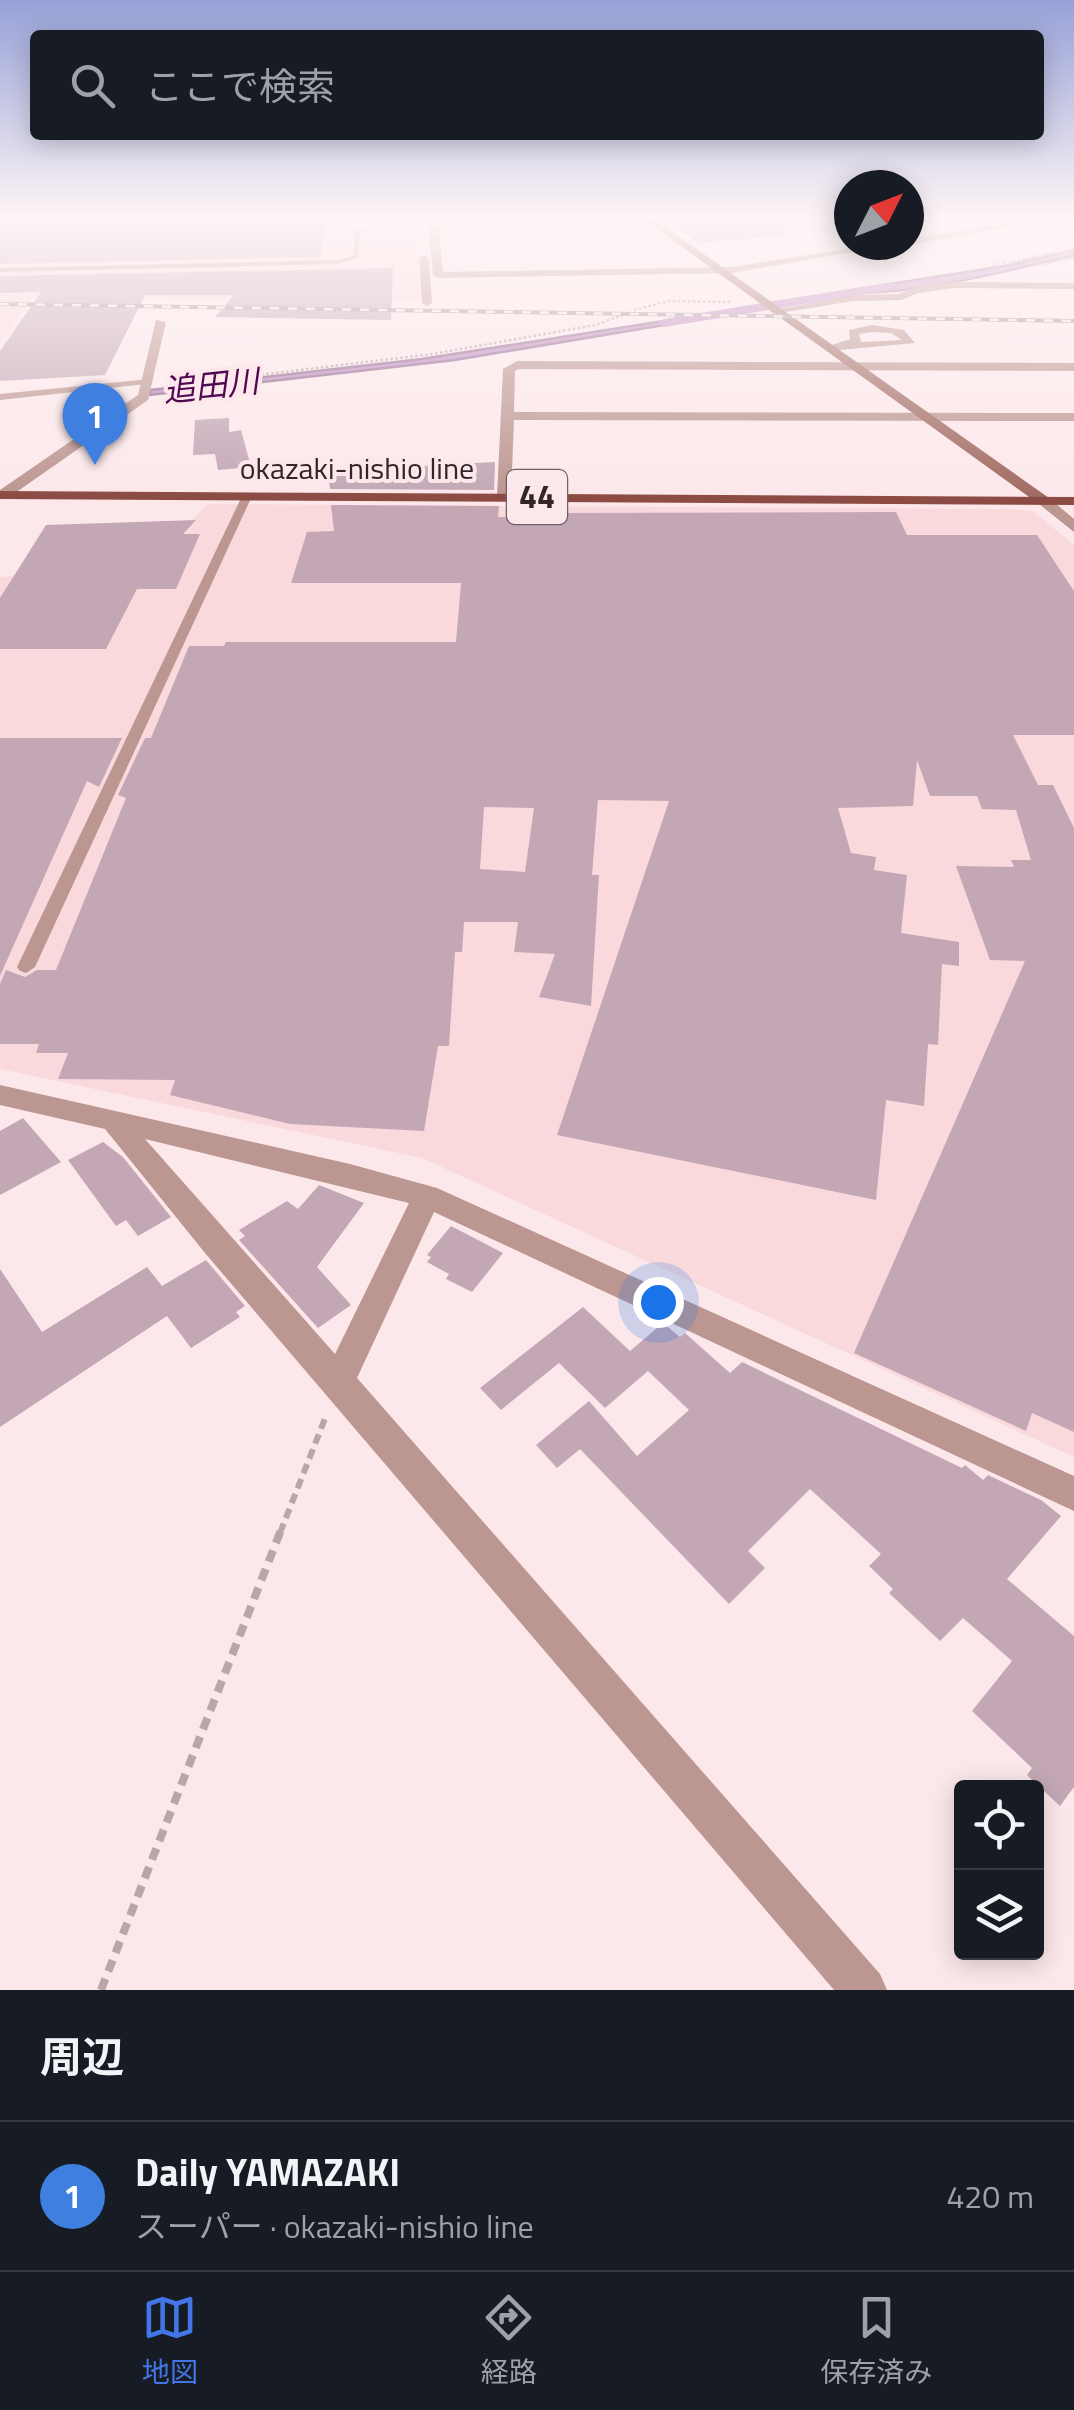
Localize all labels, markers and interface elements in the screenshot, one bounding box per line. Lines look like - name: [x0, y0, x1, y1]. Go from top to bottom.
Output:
- search box: [30, 30, 1044, 140]
- text: ここで検索: [145, 57, 335, 115]
- icon: search: [65, 58, 120, 113]
- north arrow: [834, 170, 924, 260]
- water label: 追田川: [161, 356, 264, 414]
- pin: 1: [62, 382, 128, 465]
- street label: okazaki-nishio line: [240, 445, 474, 491]
- road number: 44: [507, 470, 567, 524]
- your location: [633, 1277, 684, 1328]
- map controls: [954, 1780, 1044, 1960]
- button: locate: [954, 1780, 1044, 1870]
- button: layers: [954, 1870, 1044, 1960]
- text: 周辺: [40, 2024, 124, 2088]
- text: Daily YAMAZAKI: [135, 2143, 400, 2201]
- text: 1: [64, 2172, 81, 2220]
- text: 420 m: [946, 2172, 1034, 2220]
- text: スーパー · okazaki-nishio line: [135, 2202, 534, 2250]
- tab: 地図: [142, 2290, 198, 2393]
- tab: 経路: [481, 2290, 537, 2393]
- tab: 保存済み: [820, 2290, 932, 2393]

